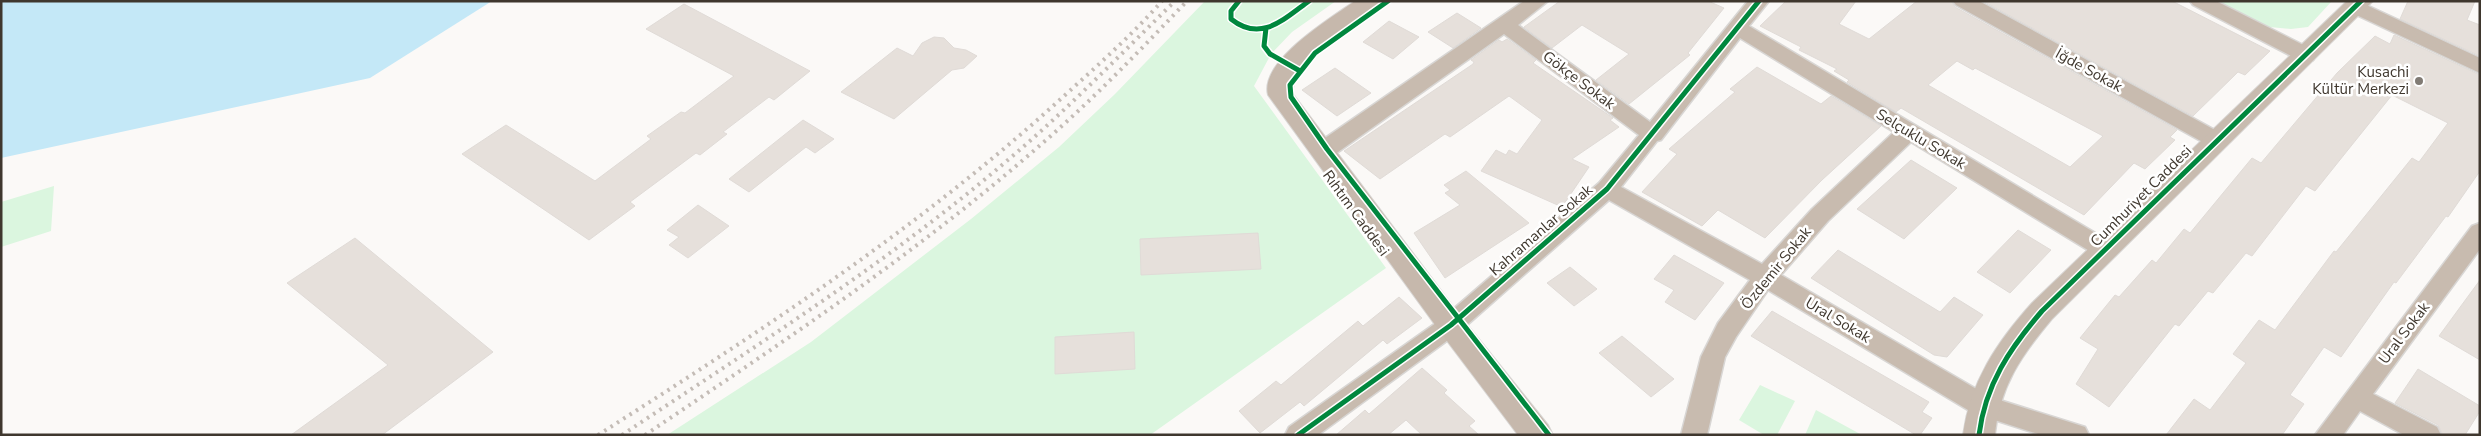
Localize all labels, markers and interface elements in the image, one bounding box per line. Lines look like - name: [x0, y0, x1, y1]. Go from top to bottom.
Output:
- street label: İğde Sokak: [2052, 43, 2126, 97]
- street label: Gökçe Sokak: [1539, 46, 1620, 114]
- place label: Kusachi Kültür Merkezi: [2312, 62, 2409, 99]
- marker: Kusachi Kültür Merkezi: [2413, 75, 2425, 87]
- street label: Selçuklu Sokak: [1872, 104, 1970, 174]
- street label: Cumhuriyet Caddesi: [2086, 141, 2196, 251]
- street label: Rıhtım Caddesi: [1318, 166, 1394, 260]
- street label: Kahramanlar Sokak: [1485, 179, 1597, 280]
- street label: Özdemir Sokak: [1736, 222, 1816, 314]
- street label: Ural Sokak: [1802, 293, 1875, 348]
- street label: Ural Sokak: [2374, 297, 2434, 368]

